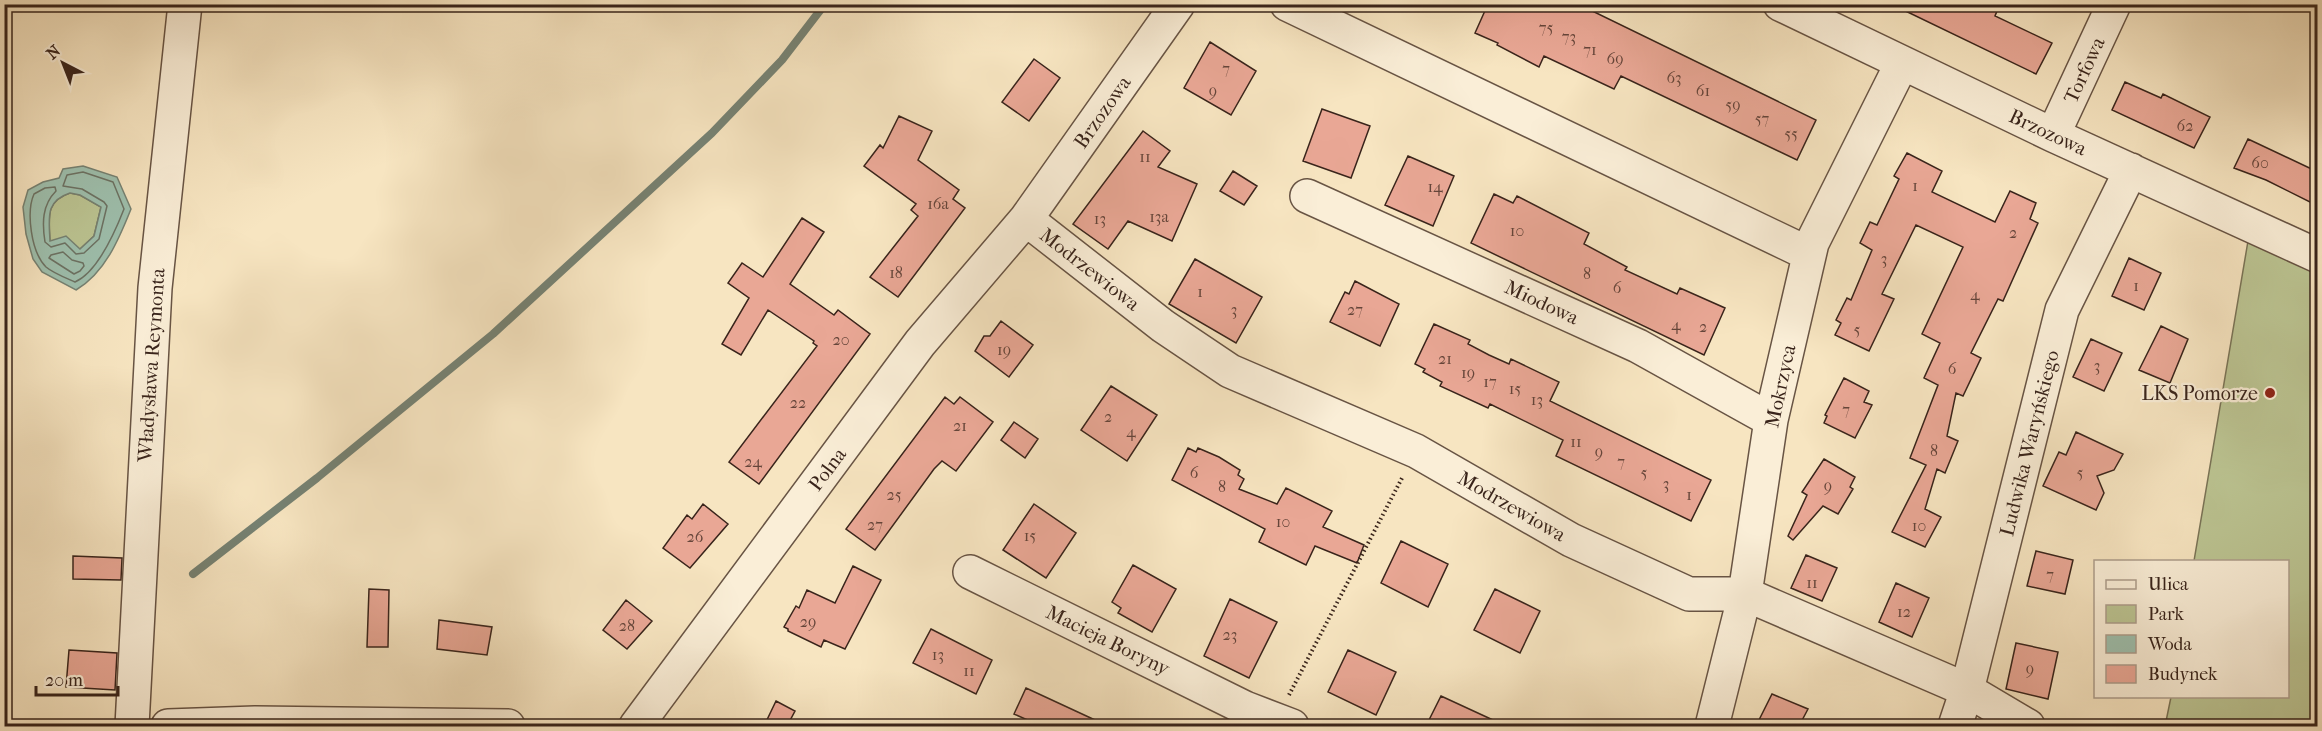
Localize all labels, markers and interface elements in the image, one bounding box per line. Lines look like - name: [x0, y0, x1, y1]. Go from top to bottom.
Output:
- house number: 75: [1539, 18, 1553, 37]
- house number: 73: [1562, 27, 1576, 46]
- north arrow: [33, 33, 93, 93]
- street label: Torfowa: [2059, 33, 2110, 107]
- house number: 71: [1583, 40, 1597, 59]
- text: N: [42, 41, 65, 63]
- house number: 69: [1606, 49, 1624, 68]
- house number: 7: [1222, 59, 1230, 78]
- house number: 63: [1666, 68, 1682, 87]
- street label: Brzozowa: [1069, 71, 1136, 153]
- house number: 9: [1209, 81, 1217, 100]
- house number: 61: [1696, 81, 1710, 100]
- house number: 59: [1725, 95, 1741, 114]
- street label: Brzozowa: [2005, 105, 2091, 161]
- house number: 57: [1755, 109, 1770, 128]
- house number: 62: [2177, 116, 2193, 135]
- house number: 55: [1784, 124, 1798, 143]
- house number: 11: [1139, 147, 1151, 166]
- house number: 60: [2251, 153, 2269, 172]
- house number: 1: [1912, 176, 1918, 195]
- house number: 14: [1427, 177, 1443, 196]
- house number: 16a: [927, 194, 949, 213]
- house number: 13a: [1149, 207, 1169, 226]
- house number: 13: [1094, 209, 1106, 228]
- house number: 10: [1510, 221, 1524, 240]
- street label: Modrzewiowa: [1035, 223, 1145, 316]
- house number: 2: [2009, 223, 2017, 242]
- house number: 3: [1881, 249, 1887, 268]
- house number: 18: [889, 263, 903, 282]
- house number: 8: [1583, 264, 1591, 283]
- street label: Władysława Reymonta: [133, 267, 170, 464]
- street label: Miodowa: [1501, 275, 1583, 330]
- house number: 1: [2133, 276, 2139, 295]
- house number: 6: [1613, 278, 1622, 297]
- house number: 1: [1197, 282, 1203, 301]
- house number: 4: [1970, 285, 1980, 304]
- house number: 3: [1231, 300, 1237, 319]
- house number: 27: [1347, 300, 1363, 319]
- house number: 4: [1671, 315, 1681, 334]
- house number: 2: [1699, 317, 1707, 336]
- house number: 5: [1854, 320, 1861, 339]
- house number: 20: [832, 330, 850, 349]
- house number: 19: [997, 340, 1011, 359]
- street label: Mokrzyca: [1760, 342, 1801, 430]
- street label: Ludwika Waryńskiego: [1995, 348, 2064, 539]
- house number: 21: [1438, 349, 1452, 368]
- house number: 3: [2094, 356, 2100, 375]
- house number: 6: [1948, 359, 1957, 378]
- house number: 19: [1461, 363, 1475, 382]
- house number: 17: [1483, 372, 1497, 391]
- house number: 15: [1509, 379, 1521, 398]
- place label: LKS Pomorze: [2141, 382, 2258, 405]
- marker: LKS Pomorze: [2263, 386, 2277, 400]
- house number: 13: [1531, 390, 1543, 409]
- house number: 22: [790, 393, 806, 412]
- house number: 7: [1842, 400, 1850, 419]
- house number: 2: [1104, 407, 1112, 426]
- house number: 21: [953, 416, 967, 435]
- house number: 4: [1126, 422, 1136, 441]
- house number: 11: [1570, 432, 1582, 451]
- house number: 8: [1930, 441, 1938, 460]
- house number: 9: [1595, 442, 1603, 461]
- street label: Polna: [804, 443, 851, 495]
- house number: 24: [744, 452, 762, 471]
- house number: 7: [1617, 452, 1625, 471]
- house number: 6: [1190, 463, 1199, 482]
- house number: 5: [1641, 463, 1648, 482]
- house number: 5: [2077, 463, 2084, 482]
- street label: Modrzewiowa: [1454, 466, 1570, 547]
- house number: 3: [1663, 474, 1669, 493]
- house number: 9: [1824, 476, 1832, 495]
- house number: 8: [1218, 477, 1226, 496]
- house number: 25: [886, 485, 902, 504]
- house number: 1: [1686, 485, 1692, 504]
- house number: 10: [1276, 512, 1290, 531]
- house number: 27: [867, 515, 883, 534]
- house number: 10: [1912, 516, 1926, 535]
- house number: 15: [1024, 526, 1036, 545]
- house number: 26: [687, 527, 704, 546]
- legend: [2094, 560, 2289, 698]
- house number: 7: [2046, 565, 2054, 584]
- house number: 11: [1806, 573, 1818, 592]
- text: Ulica: [2148, 574, 2189, 595]
- street label: Macieja Boryny: [1042, 601, 1174, 681]
- house number: 12: [1897, 602, 1911, 621]
- text: Park: [2148, 604, 2185, 625]
- house number: 29: [800, 612, 816, 631]
- house number: 28: [619, 616, 635, 635]
- house number: 23: [1223, 625, 1237, 644]
- text: Woda: [2147, 634, 2192, 655]
- house number: 13: [932, 645, 944, 664]
- scale bar: [36, 659, 118, 697]
- house number: 9: [2026, 659, 2034, 678]
- house number: 11: [963, 661, 975, 680]
- text: Budynek: [2148, 664, 2218, 685]
- text: 20 m: [45, 670, 83, 691]

